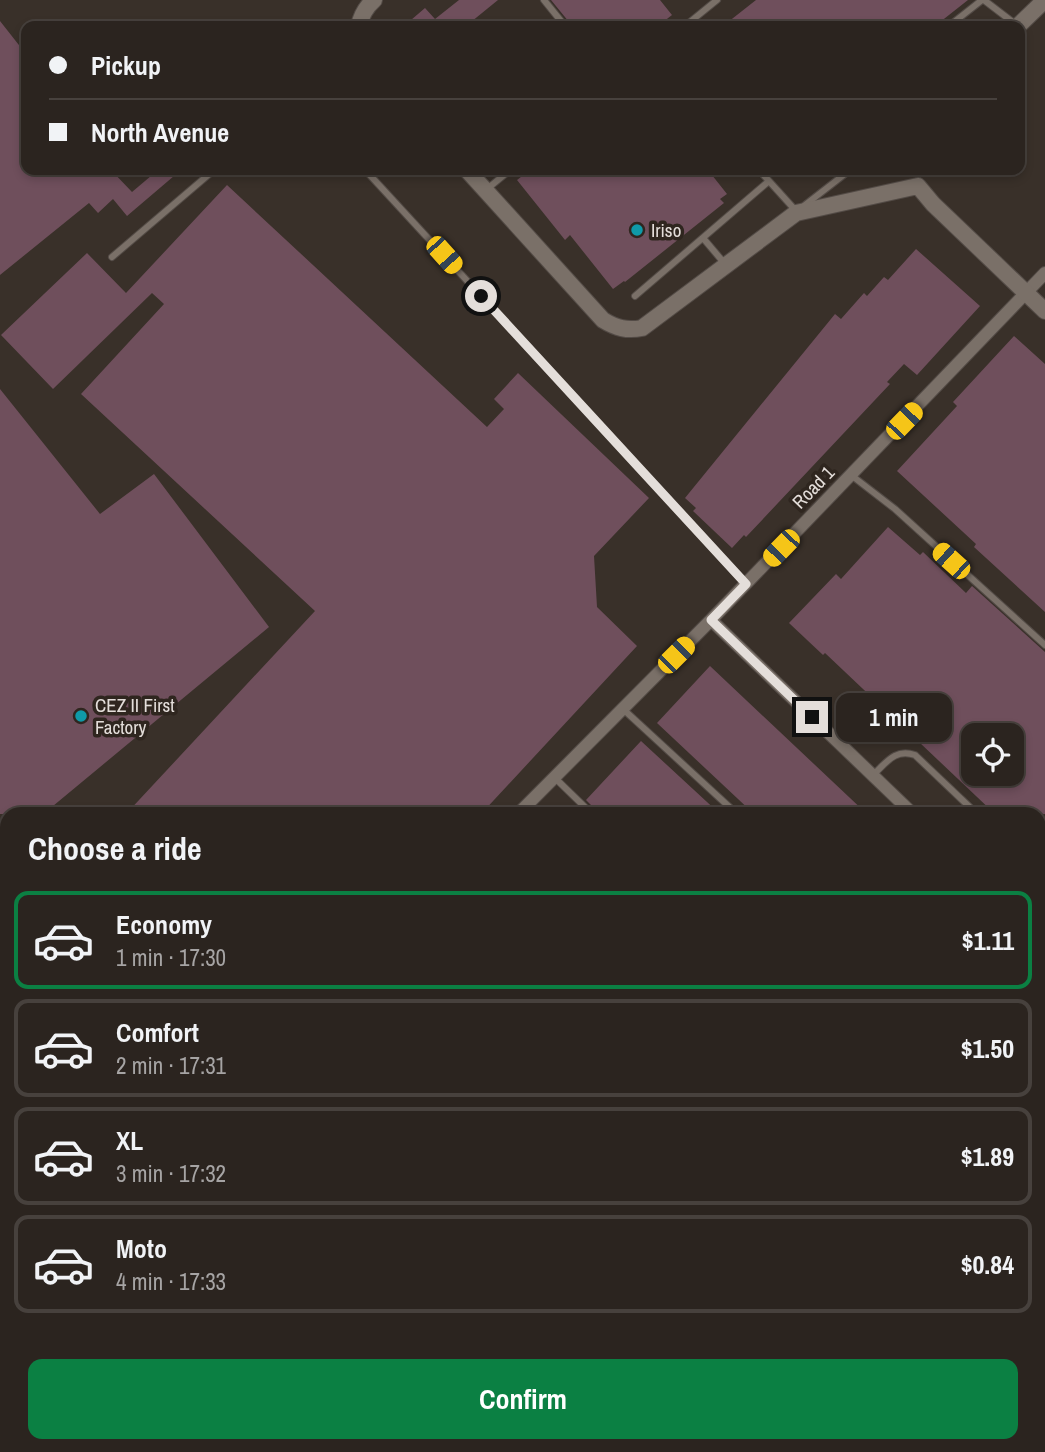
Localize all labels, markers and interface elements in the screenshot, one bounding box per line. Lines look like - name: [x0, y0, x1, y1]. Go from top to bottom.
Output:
- text: Pickup: [91, 48, 161, 83]
- text: North Avenue: [91, 115, 229, 150]
- place label: Iriso: [651, 217, 681, 243]
- marker: Iriso: [629, 222, 645, 238]
- car: [423, 232, 466, 278]
- route start: [465, 280, 497, 312]
- car: [882, 399, 927, 443]
- street label: Road 1: [786, 460, 840, 514]
- car: [759, 526, 804, 570]
- car: [929, 539, 974, 583]
- car: [654, 633, 699, 677]
- place label: CEZ II First Factory: [95, 692, 175, 740]
- callout: 1 min: [836, 692, 952, 742]
- route end: [796, 701, 828, 733]
- text: 1 min: [869, 702, 919, 733]
- marker: CEZ II First Factory: [73, 708, 89, 724]
- map controls: [961, 723, 1024, 786]
- button: locate: [961, 723, 1024, 786]
- text: Choose a ride: [28, 827, 202, 870]
- text: Economy: [116, 907, 212, 942]
- icon: car: [32, 909, 95, 972]
- text: $1.11: [962, 923, 1014, 958]
- text: 1 min · 17:30: [116, 942, 226, 973]
- text: Comfort: [116, 1015, 199, 1050]
- icon: car: [32, 1017, 95, 1080]
- text: $1.50: [961, 1031, 1014, 1066]
- text: 2 min · 17:31: [116, 1050, 226, 1081]
- text: XL: [116, 1123, 143, 1158]
- icon: car: [32, 1125, 95, 1188]
- text: $1.89: [961, 1139, 1014, 1174]
- text: 3 min · 17:32: [116, 1158, 226, 1189]
- text: Moto: [116, 1231, 167, 1266]
- icon: car: [32, 1233, 95, 1296]
- text: $0.84: [961, 1247, 1014, 1282]
- text: 4 min · 17:33: [116, 1266, 226, 1297]
- button: Confirm: [28, 1359, 1018, 1439]

